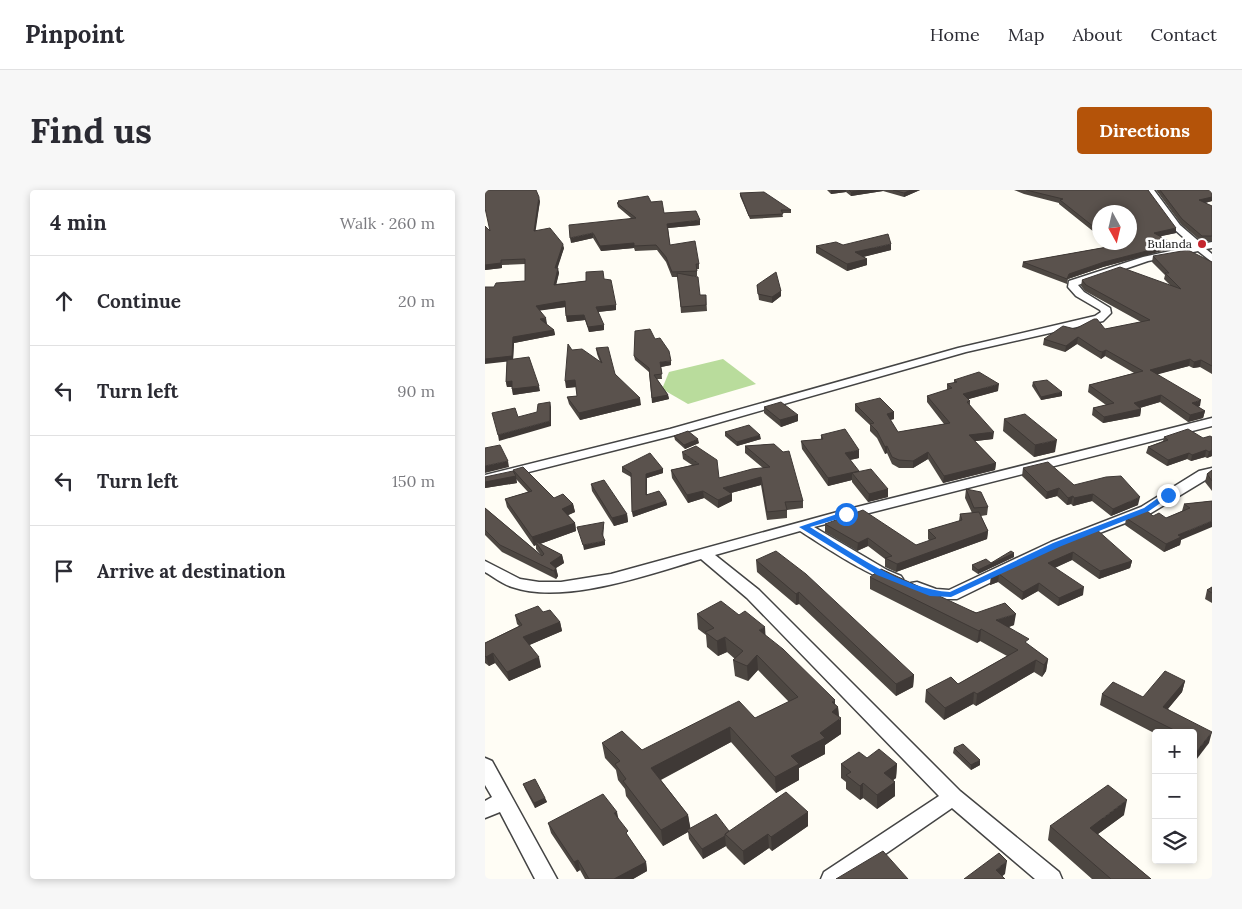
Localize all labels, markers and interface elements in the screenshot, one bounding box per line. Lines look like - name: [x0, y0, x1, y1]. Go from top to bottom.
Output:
- text: Pinpoint: [25, 19, 124, 50]
- text: Home: [930, 23, 980, 46]
- text: Map: [1008, 23, 1044, 46]
- text: About: [1072, 23, 1122, 46]
- text: Contact: [1150, 23, 1217, 46]
- button: Directions: [1077, 107, 1212, 154]
- text: Find us: [30, 108, 152, 153]
- north arrow: [1092, 205, 1137, 250]
- text: 4 min: [50, 209, 107, 236]
- text: Walk · 260 m: [340, 213, 435, 233]
- place label: Bulanda: [1147, 236, 1192, 251]
- marker: Bulanda: [1196, 238, 1208, 250]
- icon: ahead: [50, 287, 78, 315]
- text: Continue: [97, 289, 181, 313]
- text: 20 m: [398, 291, 435, 311]
- icon: left: [50, 377, 78, 405]
- text: Turn left: [97, 379, 178, 403]
- text: 90 m: [397, 381, 435, 401]
- icon: left: [50, 467, 78, 495]
- text: Turn left: [97, 469, 178, 493]
- text: 150 m: [392, 471, 435, 491]
- route end: [1157, 484, 1180, 507]
- route start: [835, 503, 858, 526]
- icon: arrive: [50, 557, 78, 585]
- text: Arrive at destination: [97, 559, 286, 583]
- map controls: [1152, 729, 1197, 864]
- button: +: [1152, 729, 1197, 774]
- button: −: [1152, 774, 1197, 819]
- button: layers: [1152, 819, 1197, 864]

